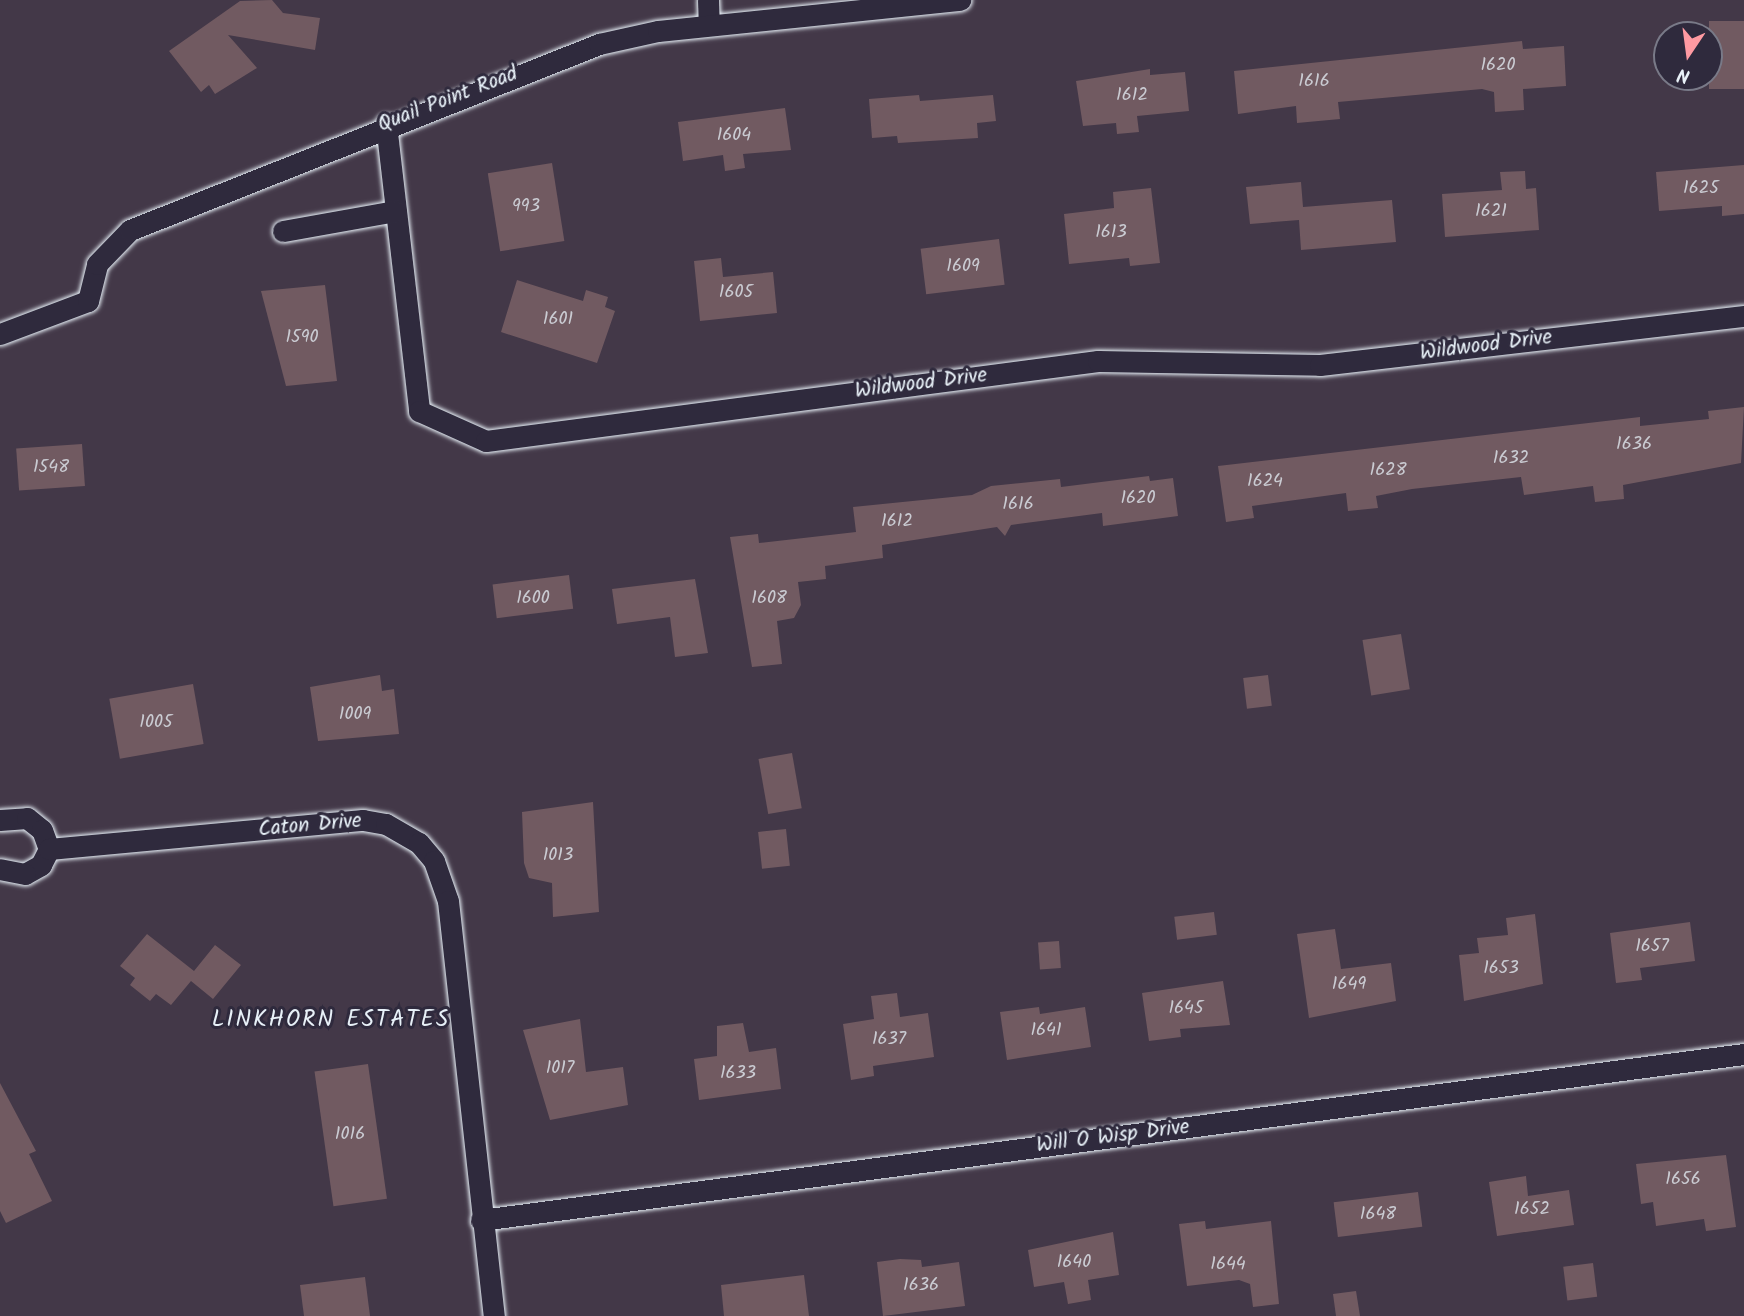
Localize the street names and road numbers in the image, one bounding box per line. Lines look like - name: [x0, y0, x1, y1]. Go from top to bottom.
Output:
- street label: Quail Point Road: [375, 62, 521, 138]
- street label: Wildwood Drive: [1419, 325, 1553, 367]
- street label: Wildwood Drive: [854, 363, 988, 405]
- street label: Caton Drive: [257, 809, 363, 843]
- street label: Will O Wisp Drive: [1035, 1115, 1191, 1159]

